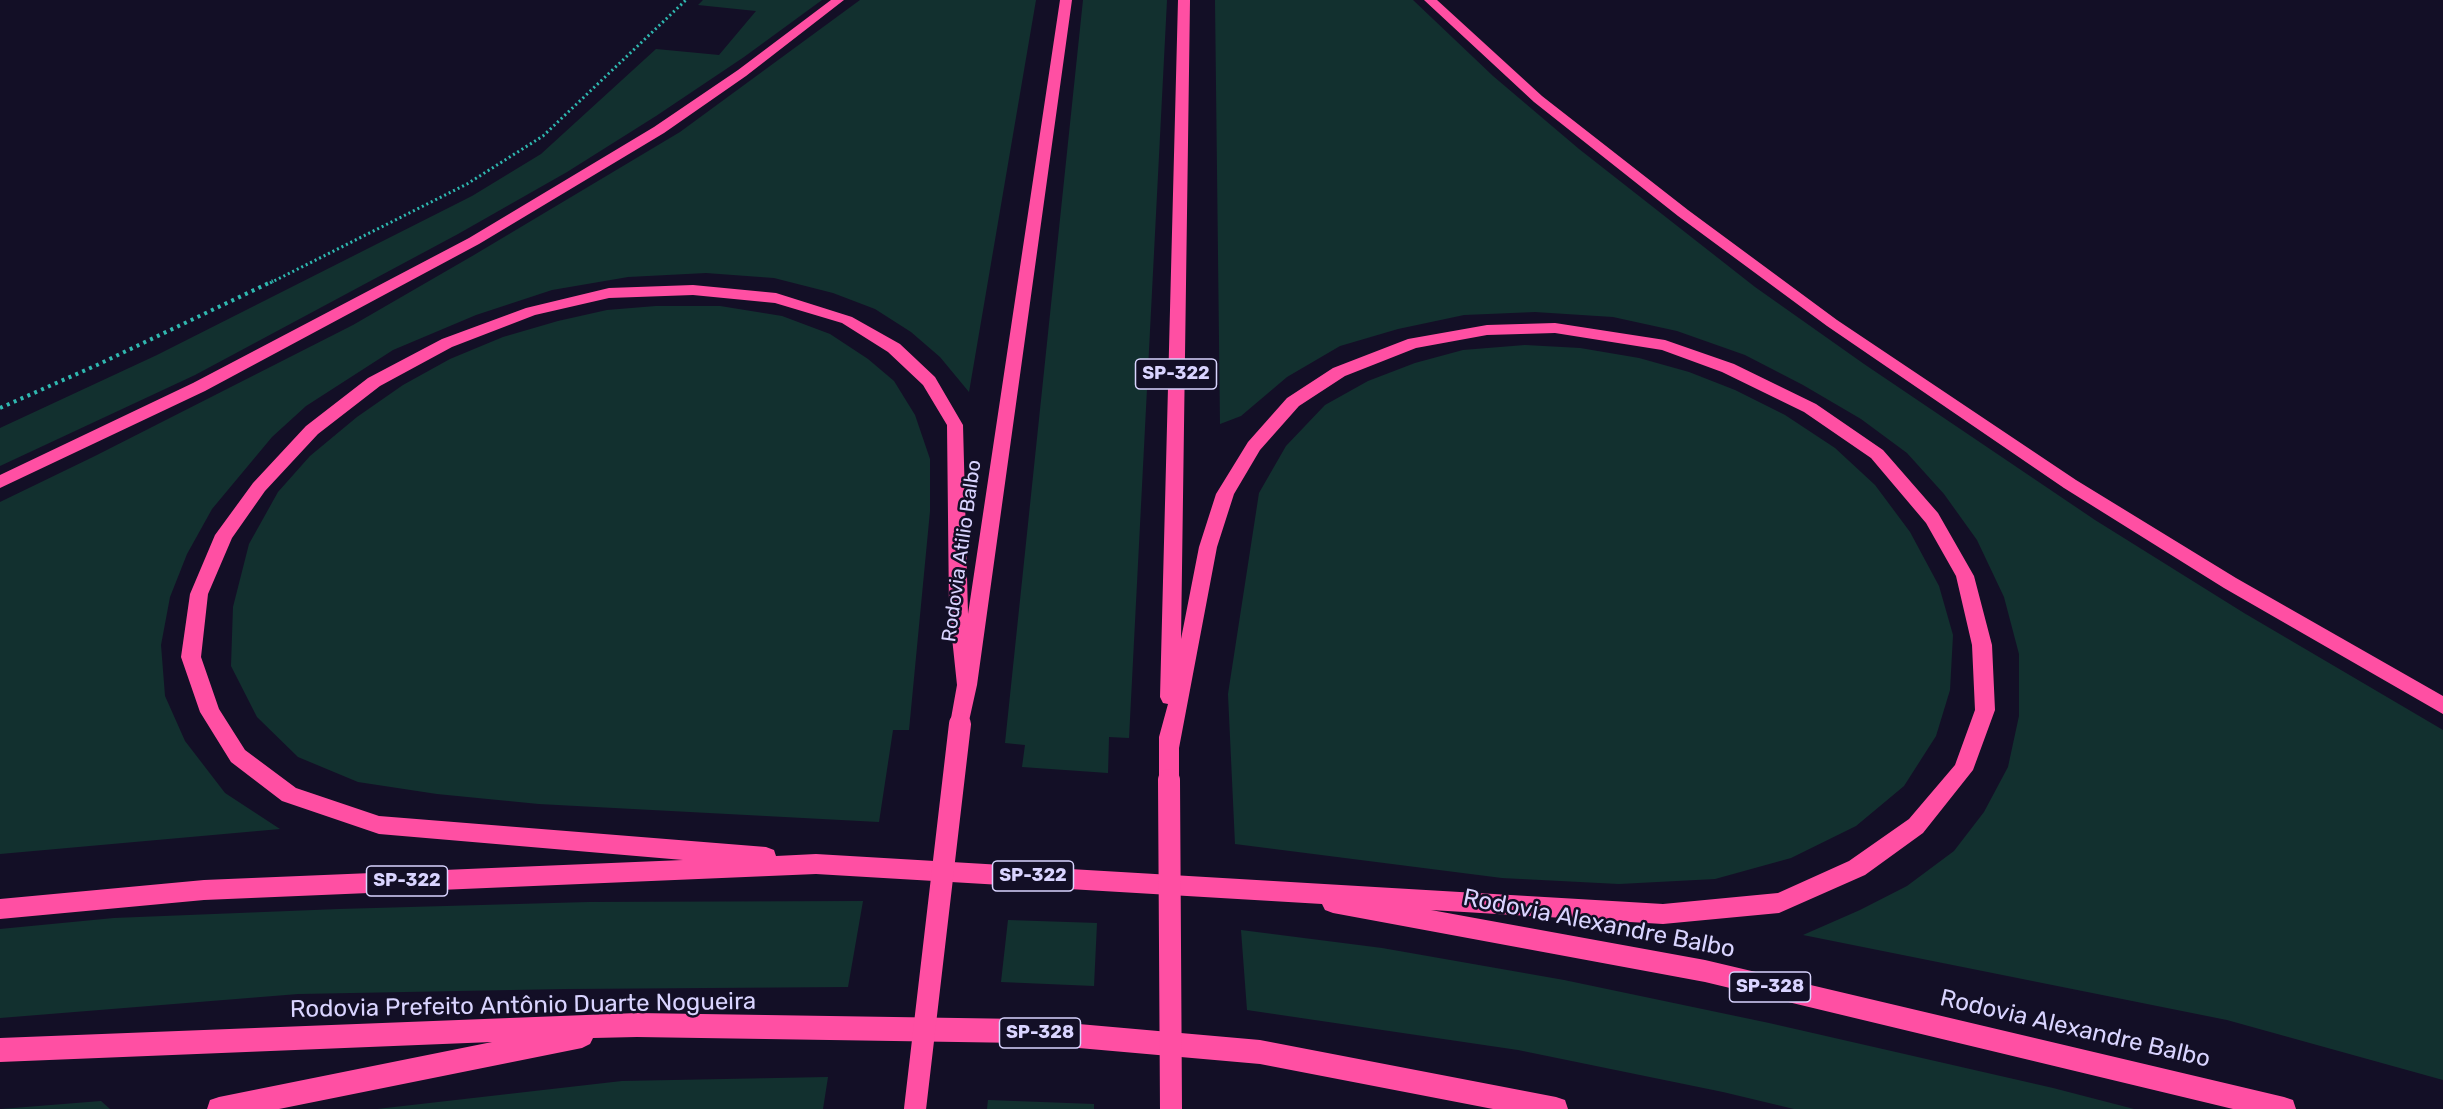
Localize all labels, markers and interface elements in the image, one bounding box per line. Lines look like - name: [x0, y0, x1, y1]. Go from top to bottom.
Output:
- road number: SP-322: [1136, 359, 1216, 389]
- street label: Rodovia Atilio Balbo: [937, 458, 987, 644]
- road number: SP-322: [992, 861, 1074, 891]
- road number: SP-322: [366, 866, 448, 896]
- street label: Rodovia Alexandre Balbo: [1461, 883, 1737, 965]
- road number: SP-328: [1730, 972, 1810, 1002]
- street label: Rodovia Alexandre Balbo: [1937, 984, 2213, 1074]
- street label: Rodovia Prefeito Antônio Duarte Nogueira: [290, 988, 756, 1024]
- road number: SP-328: [1000, 1018, 1080, 1048]

